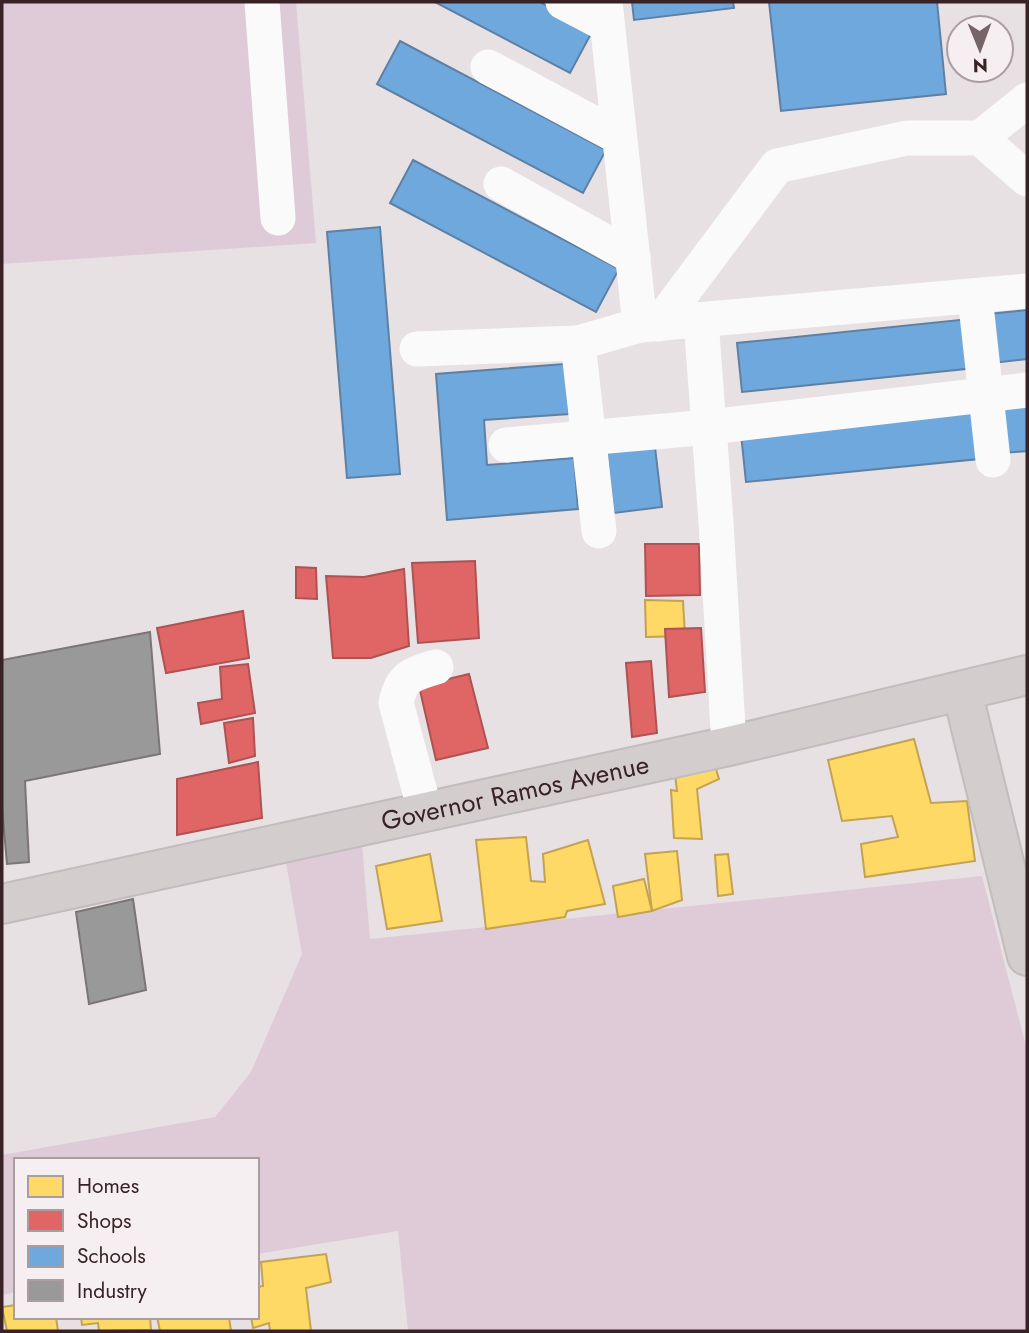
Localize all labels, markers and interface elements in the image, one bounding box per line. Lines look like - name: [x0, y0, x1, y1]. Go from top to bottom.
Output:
- north arrow: [945, 14, 1015, 84]
- text: N: [973, 52, 988, 79]
- street label: Governor Ramos Avenue: [378, 745, 652, 840]
- legend: [14, 1158, 259, 1319]
- text: Homes: [77, 1171, 139, 1201]
- text: Shops: [77, 1206, 131, 1236]
- text: Schools: [77, 1241, 146, 1271]
- text: Industry: [77, 1276, 148, 1306]

